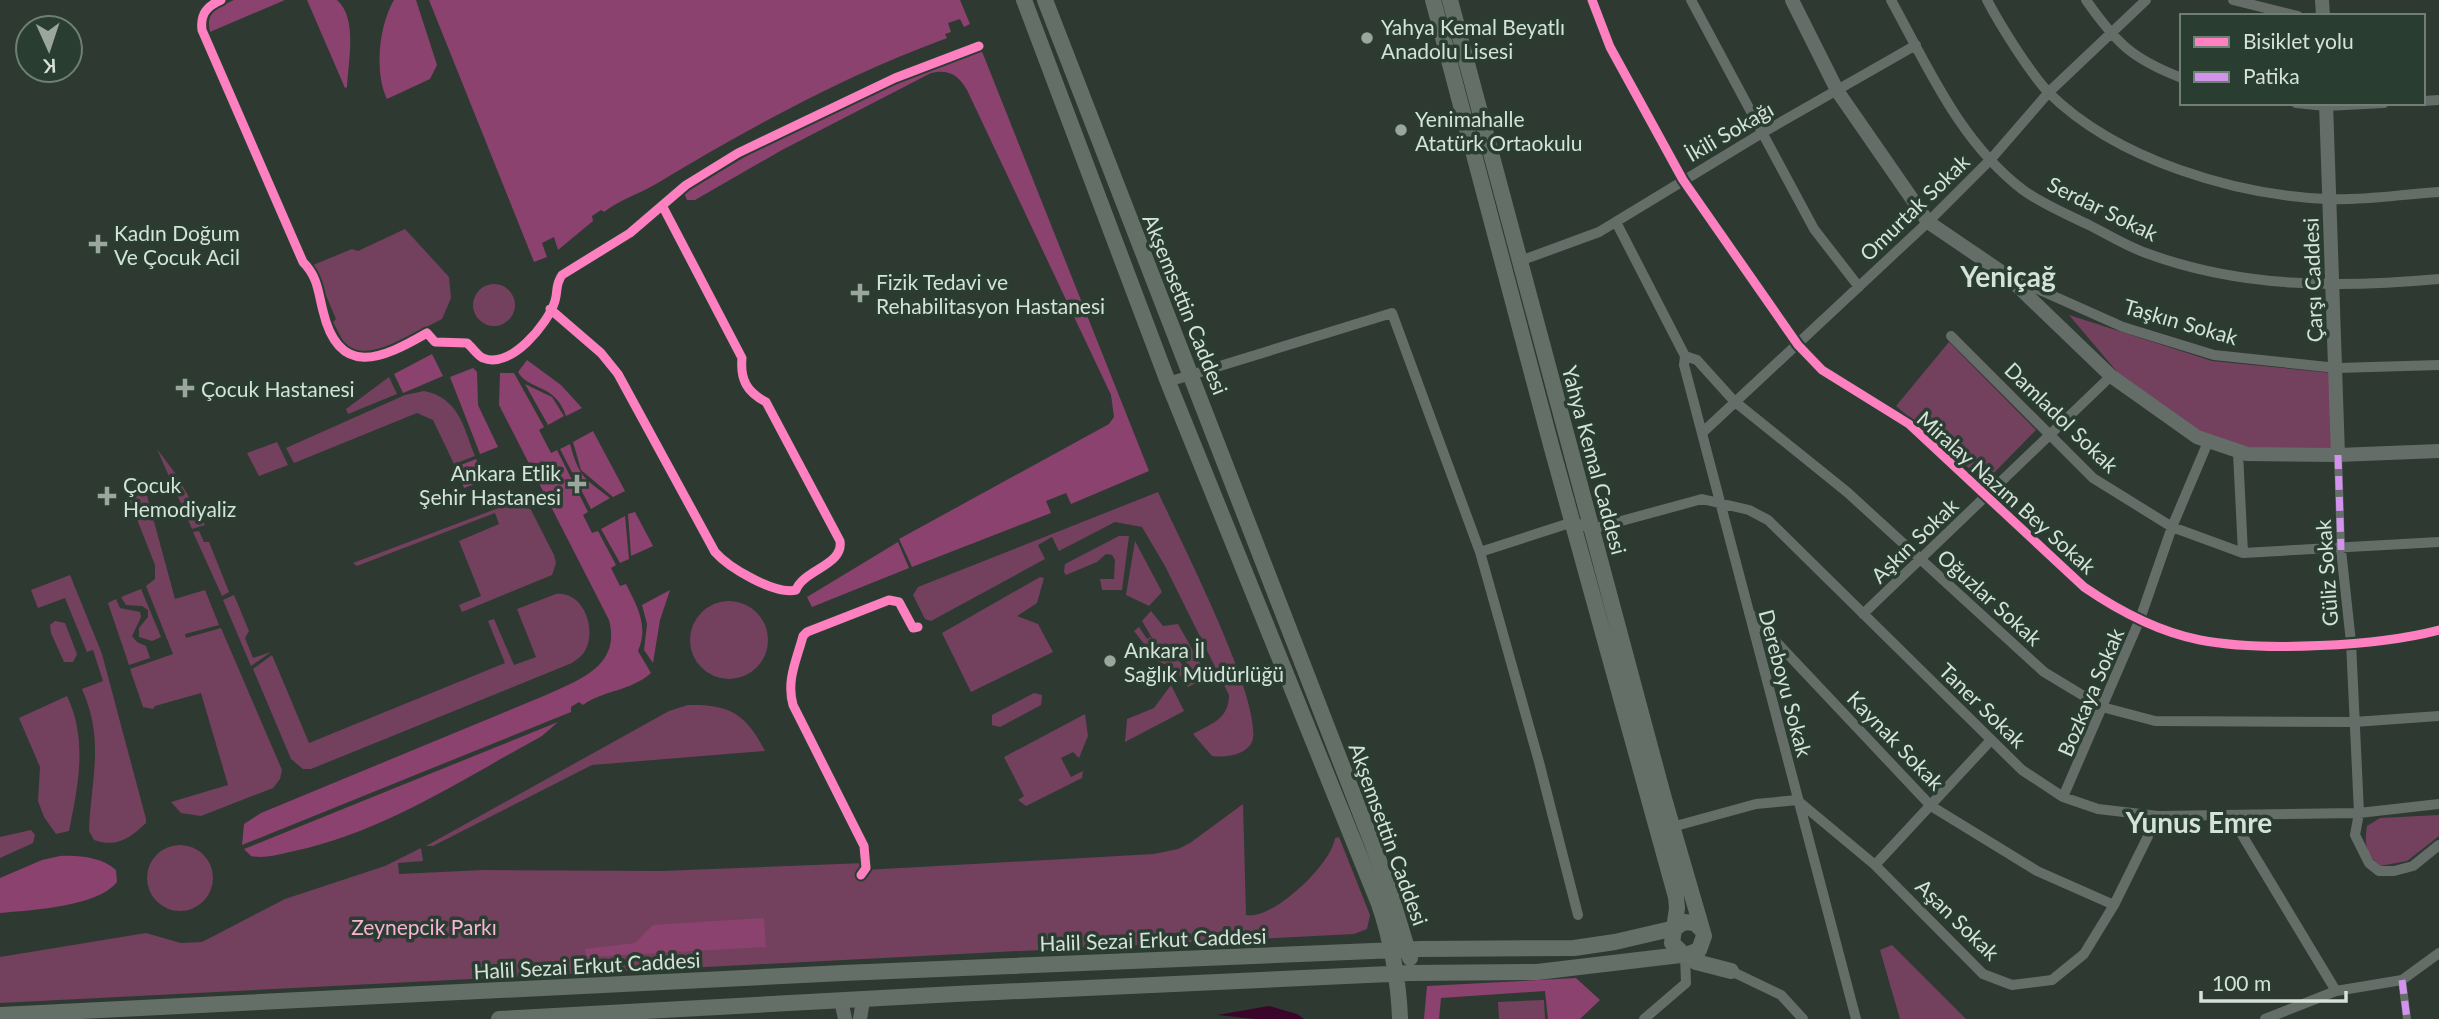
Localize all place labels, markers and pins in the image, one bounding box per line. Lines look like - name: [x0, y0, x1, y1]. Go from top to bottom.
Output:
- place label: Yahya Kemal Beyatlı Anadolu Lisesi: [1381, 14, 1565, 63]
- marker: Yahya Kemal Beyatlı Anadolu Lisesi: [1359, 30, 1375, 46]
- place label: Yenimahalle Atatürk Ortaokulu: [1415, 106, 1583, 155]
- marker: Yenimahalle Atatürk Ortaokulu: [1393, 122, 1409, 138]
- place label: Kadın Doğum Ve Çocuk Acil: [114, 220, 240, 269]
- marker: Kadın Doğum Ve Çocuk Acil: [88, 234, 108, 254]
- place label: Fizik Tedavi ve Rehabilitasyon Hastanesi: [876, 269, 1105, 318]
- marker: Fizik Tedavi ve Rehabilitasyon Hastanesi: [850, 283, 870, 303]
- place label: Çocuk Hastanesi: [201, 376, 355, 401]
- marker: Çocuk Hastanesi: [175, 378, 195, 398]
- place label: Ankara Etlik Şehir Hastanesi: [419, 460, 561, 509]
- place label: Çocuk Hemodiyaliz: [123, 472, 236, 521]
- marker: Ankara Etlik Şehir Hastanesi: [567, 474, 587, 494]
- marker: Çocuk Hemodiyaliz: [97, 486, 117, 506]
- place label: Ankara İl Sağlık Müdürlüğü: [1124, 637, 1284, 686]
- marker: Ankara İl Sağlık Müdürlüğü: [1102, 653, 1118, 669]

